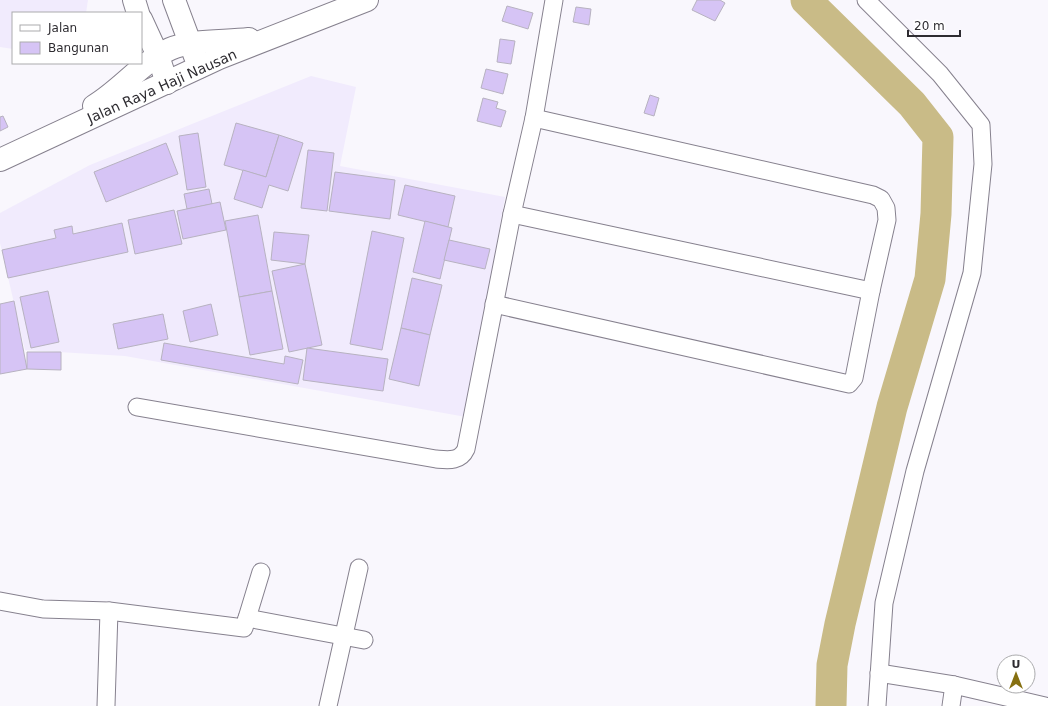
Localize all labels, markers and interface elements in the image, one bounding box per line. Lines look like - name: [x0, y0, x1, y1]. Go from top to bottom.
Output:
- legend: [12, 12, 142, 64]
- scale bar: [908, 12, 960, 38]
- text: 20 m: [914, 19, 945, 33]
- text: Jalan: [47, 21, 77, 35]
- text: Bangunan: [48, 41, 109, 55]
- street label: Jalan Raya Haji Nausan: [84, 46, 239, 127]
- north arrow: [996, 654, 1036, 694]
- text: U: [1012, 658, 1020, 671]

